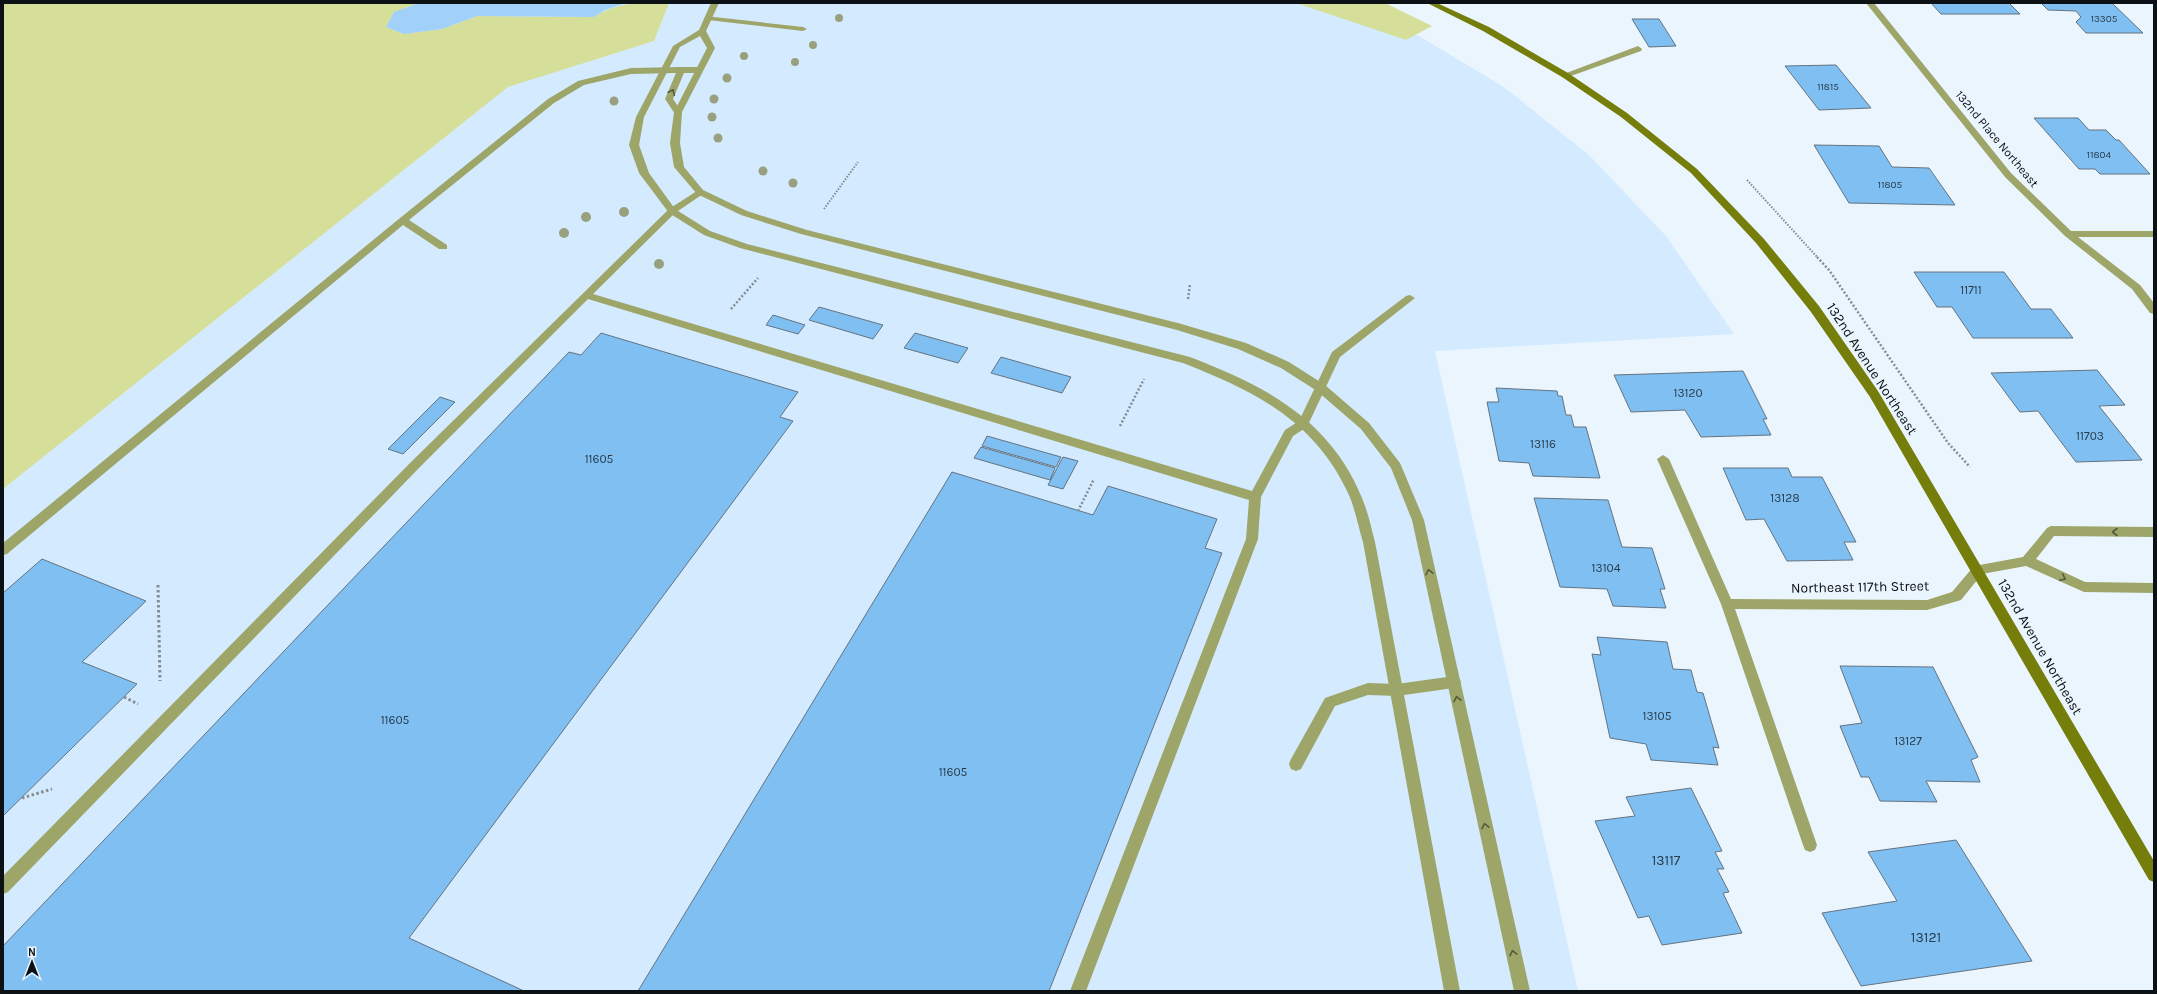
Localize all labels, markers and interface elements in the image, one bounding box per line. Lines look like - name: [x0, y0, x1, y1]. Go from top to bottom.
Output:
- house number: 13305: [2091, 13, 2118, 25]
- house number: 11815: [1817, 81, 1839, 93]
- one-way arrow: [667, 88, 675, 96]
- street label: 132nd Place Northeast: [1953, 88, 2042, 190]
- house number: 11804: [2087, 149, 2112, 161]
- house number: 11805: [1878, 179, 1903, 191]
- house number: 11711: [1960, 283, 1982, 297]
- street label: 132nd Avenue Northeast: [1823, 300, 1921, 438]
- house number: 13120: [1673, 386, 1703, 400]
- house number: 11703: [2076, 429, 2104, 443]
- house number: 13116: [1530, 437, 1556, 451]
- house number: 11605: [585, 452, 614, 466]
- house number: 13128: [1770, 491, 1800, 505]
- one-way arrow: [2112, 528, 2118, 536]
- house number: 13104: [1592, 561, 1621, 575]
- one-way arrow: [1426, 569, 1434, 575]
- one-way arrow: [2058, 573, 2066, 581]
- street label: 132nd Avenue Northeast: [1994, 576, 2086, 718]
- street label: Northeast 117th Street: [1791, 577, 1929, 597]
- one-way arrow: [1454, 696, 1462, 702]
- house number: 13105: [1643, 709, 1672, 723]
- house number: 11605: [381, 713, 410, 727]
- house number: 13127: [1894, 734, 1922, 748]
- house number: 11605: [939, 765, 968, 779]
- one-way arrow: [1482, 823, 1490, 829]
- house number: 13117: [1652, 852, 1681, 869]
- house number: 13121: [1911, 929, 1941, 946]
- north arrow: [12, 942, 52, 982]
- text: N: [28, 946, 36, 959]
- one-way arrow: [1510, 950, 1518, 956]

